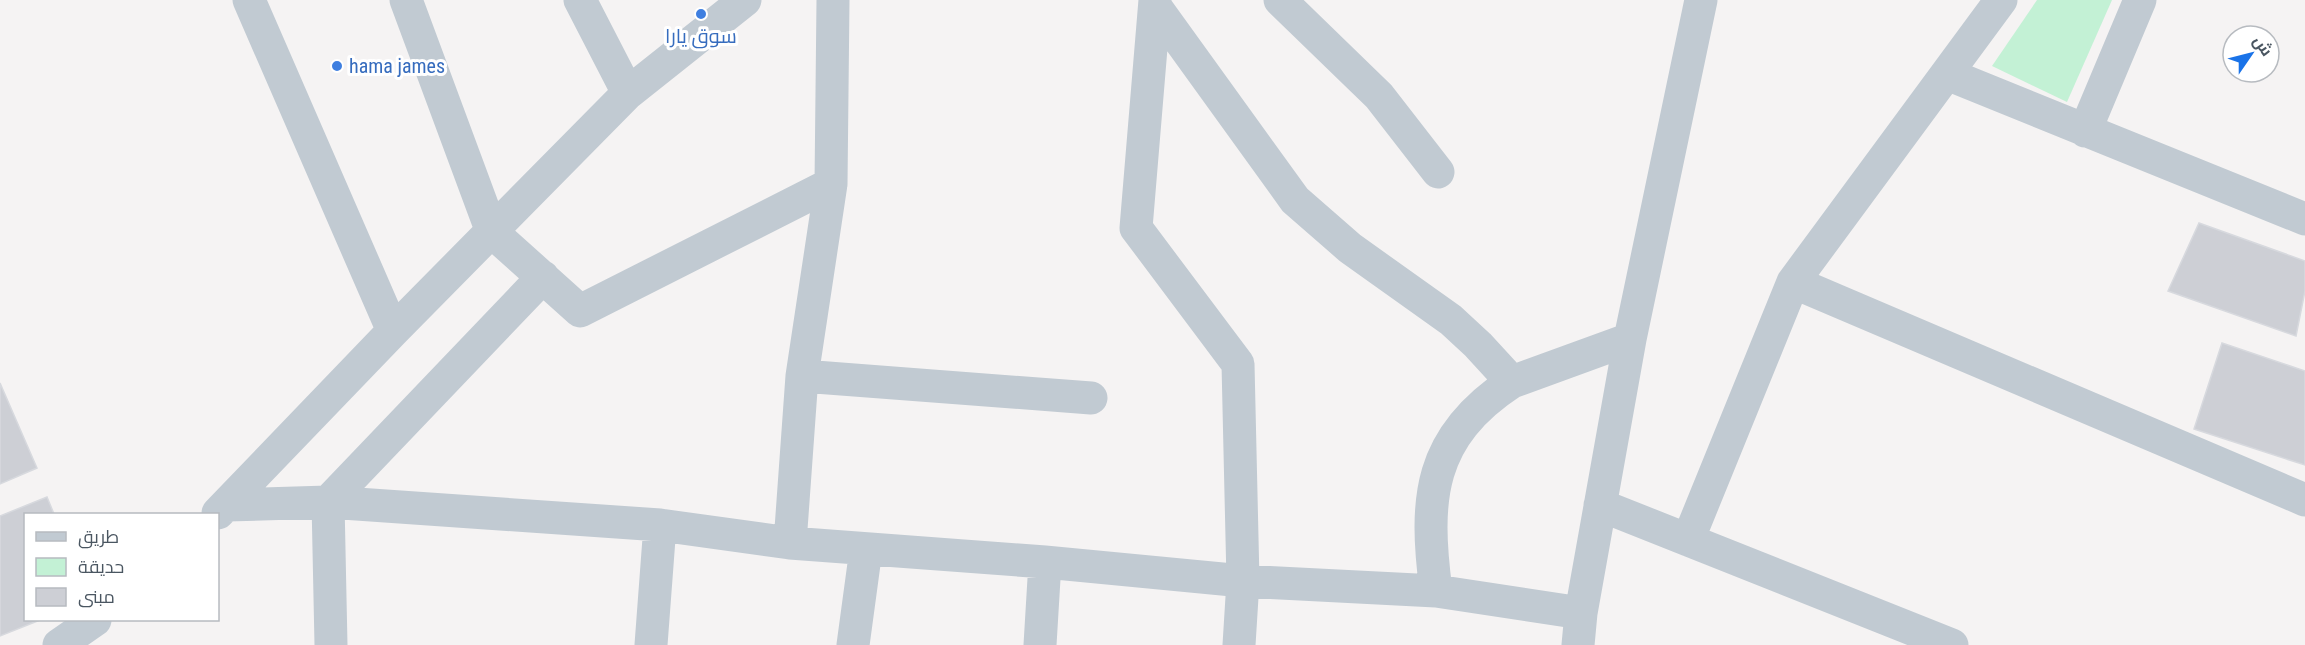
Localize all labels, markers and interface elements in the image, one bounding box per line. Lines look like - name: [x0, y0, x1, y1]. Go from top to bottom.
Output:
- marker: سوق یارا: [694, 7, 708, 21]
- place label: سوق یارا: [665, 24, 737, 49]
- north arrow: [2221, 24, 2281, 84]
- text: ش: [2249, 32, 2277, 60]
- place label: hama james: [349, 54, 445, 78]
- marker: hama james: [330, 59, 344, 73]
- legend: [24, 513, 219, 621]
- text: طريق: [78, 526, 119, 549]
- text: حديقة: [78, 556, 124, 577]
- text: مبنى: [78, 586, 115, 608]

